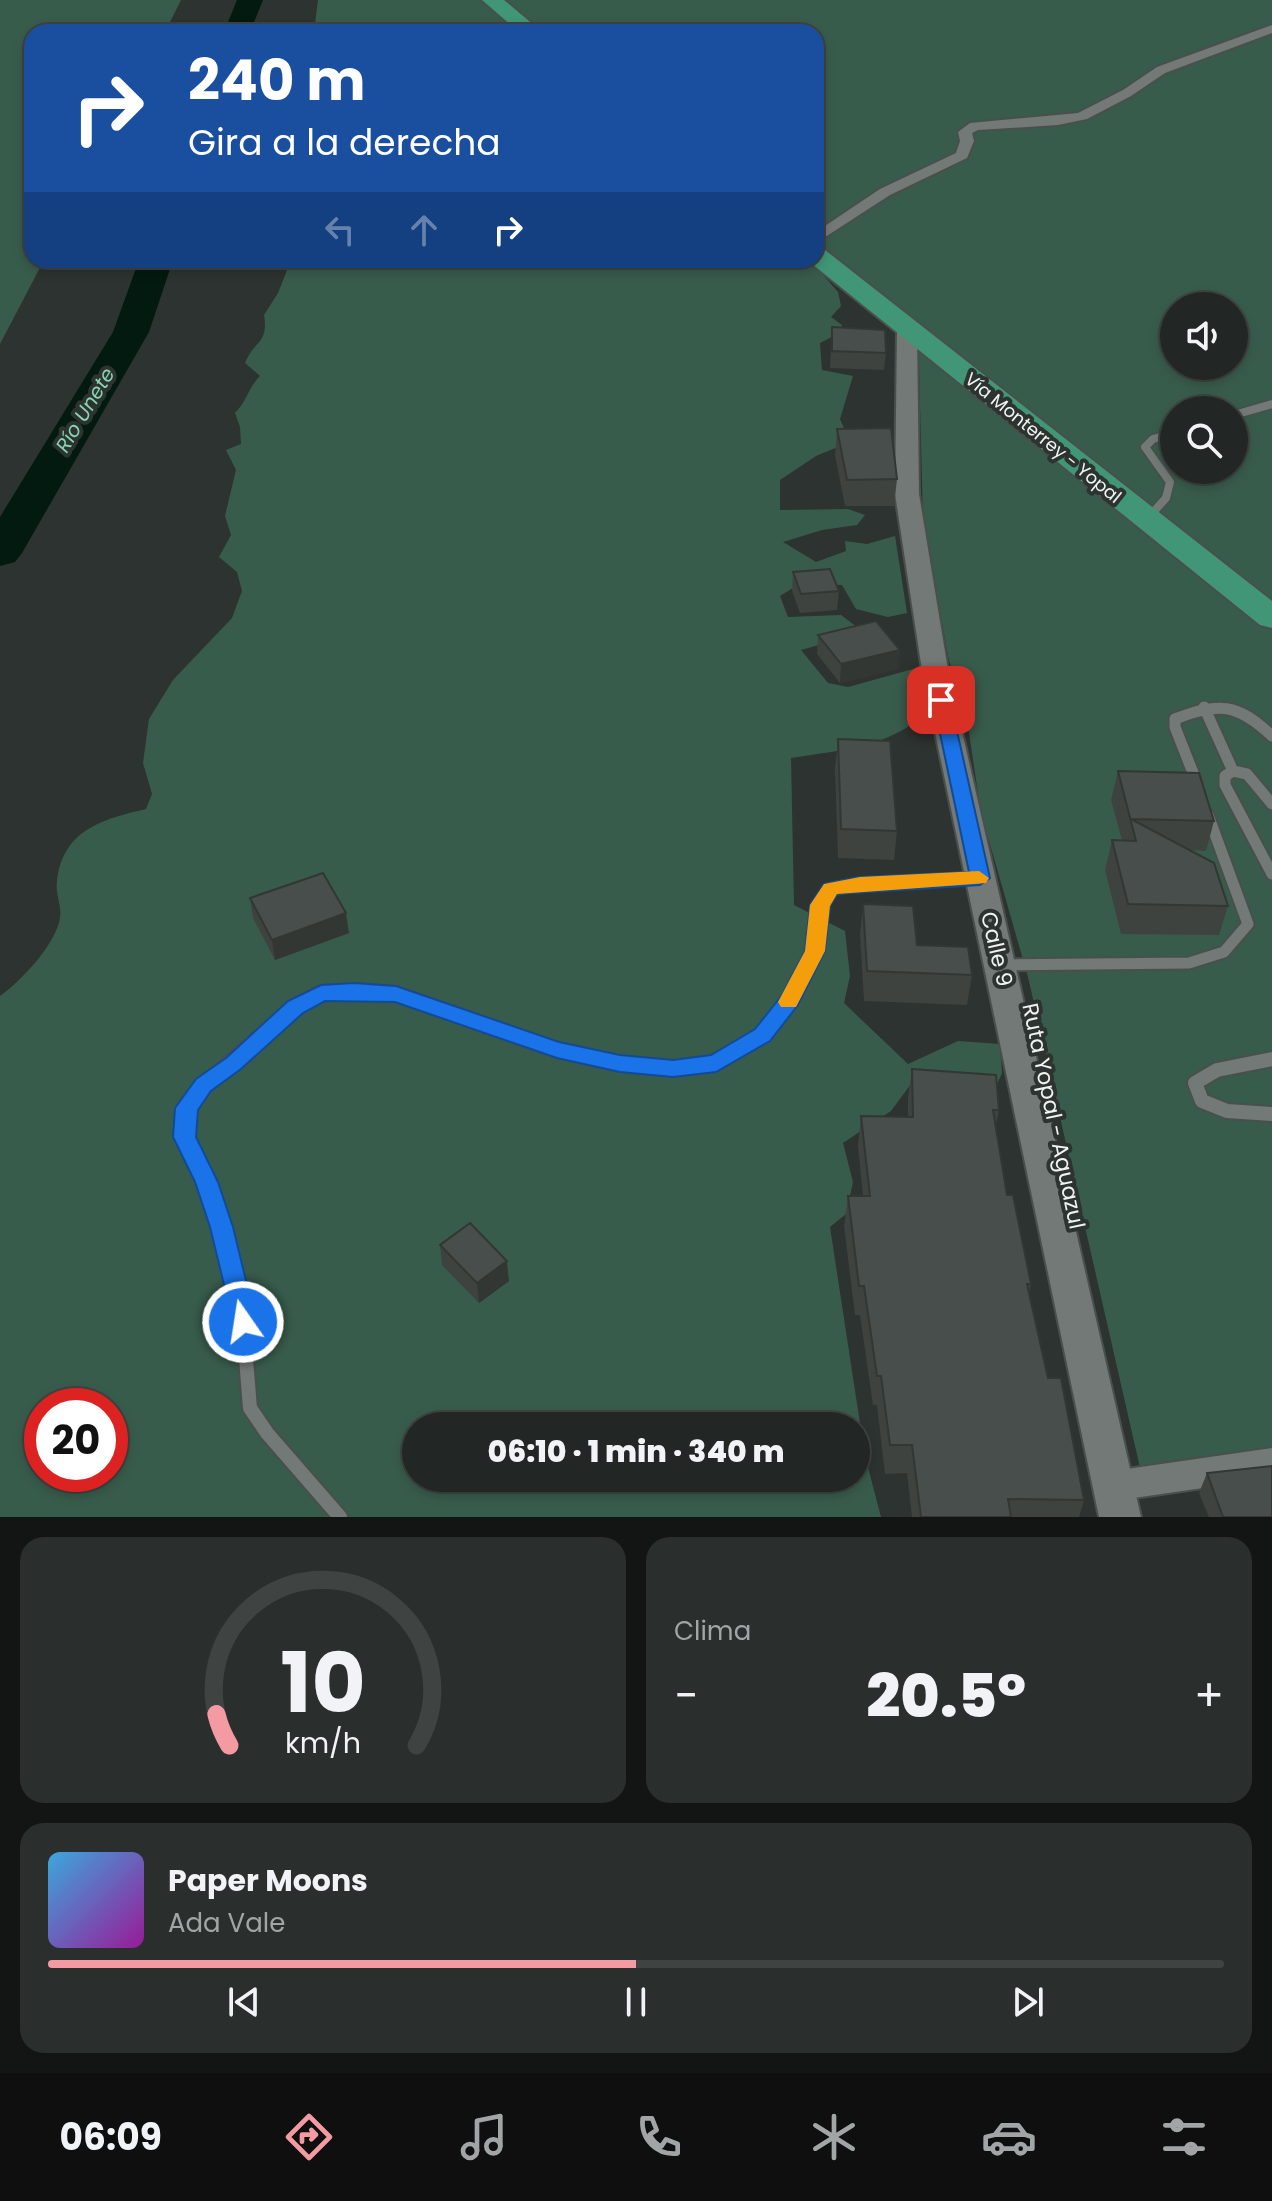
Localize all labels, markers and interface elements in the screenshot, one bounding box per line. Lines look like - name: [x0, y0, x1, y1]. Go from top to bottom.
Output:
- text: 240 m: [188, 41, 366, 120]
- icon: right: [56, 56, 160, 160]
- text: Gira a la derecha: [188, 117, 501, 168]
- icon: left: [318, 208, 362, 252]
- icon: ahead: [402, 208, 446, 252]
- icon: right: [486, 208, 530, 252]
- map controls: [1160, 292, 1248, 484]
- button: sound: [1160, 292, 1248, 380]
- water label: Río Unete: [49, 362, 121, 458]
- street label: Vía Monterrey - Yopal: [960, 367, 1127, 509]
- button: search: [1160, 396, 1248, 484]
- pin: [907, 666, 975, 734]
- icon: arrive: [919, 678, 963, 722]
- street label: Calle 9: [973, 909, 1020, 990]
- street label: Ruta Yopal - Aguazul: [1014, 1000, 1093, 1232]
- position arrow: [201, 1280, 285, 1364]
- speed limit sign: 20: [24, 1388, 128, 1492]
- text: 06:10 · 1 min · 340 m: [487, 1430, 785, 1473]
- text: Clima: [674, 1613, 751, 1649]
- text: 10: [280, 1625, 366, 1741]
- text: 20.5°: [866, 1654, 1026, 1738]
- text: −: [674, 1665, 698, 1726]
- text: +: [1194, 1665, 1224, 1726]
- text: km/h: [285, 1723, 361, 1763]
- text: Paper Moons: [168, 1859, 368, 1902]
- text: Ada Vale: [168, 1905, 285, 1941]
- icon: previous: [222, 1980, 266, 2024]
- icon: pause: [614, 1980, 658, 2024]
- icon: next: [1006, 1980, 1050, 2024]
- icon: directions: [281, 2109, 337, 2165]
- icon: music: [456, 2109, 512, 2165]
- icon: phone: [631, 2109, 687, 2165]
- icon: climate: [806, 2109, 862, 2165]
- icon: car: [981, 2109, 1037, 2165]
- icon: filters: [1156, 2109, 1212, 2165]
- text: 06:09: [60, 2112, 162, 2163]

